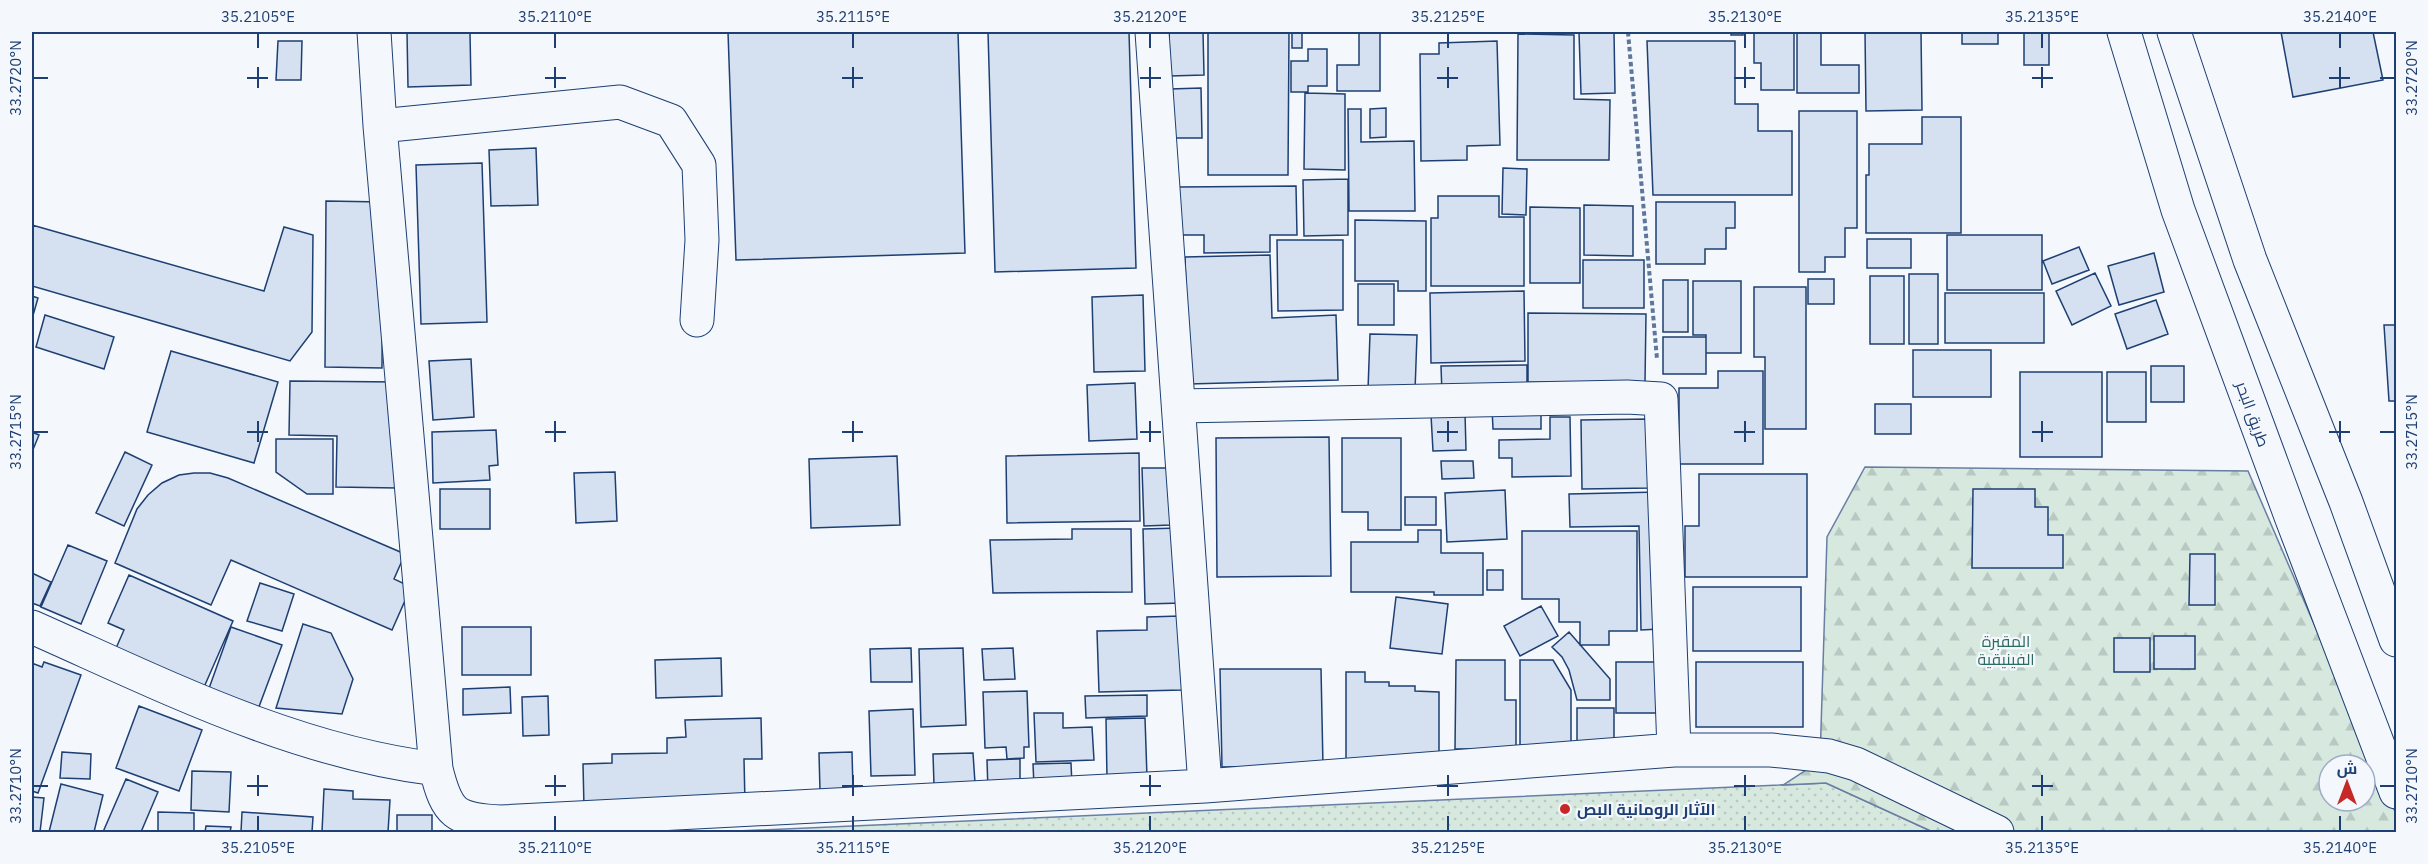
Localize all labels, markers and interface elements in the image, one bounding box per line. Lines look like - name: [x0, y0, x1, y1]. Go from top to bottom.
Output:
- text: 35.2105°E: [221, 7, 295, 26]
- text: 35.2110°E: [518, 7, 592, 26]
- text: 35.2115°E: [816, 7, 890, 26]
- text: 35.2120°E: [1113, 7, 1187, 26]
- text: 35.2125°E: [1411, 7, 1485, 26]
- text: 35.2130°E: [1708, 7, 1782, 26]
- text: 35.2135°E: [2005, 7, 2079, 26]
- text: 35.2140°E: [2303, 7, 2377, 26]
- text: 33.2720°N: [6, 40, 25, 116]
- text: 33.2720°N: [2402, 40, 2421, 116]
- street label: طريق البحر: [2231, 378, 2274, 450]
- text: 33.2715°N: [6, 394, 25, 470]
- text: 33.2715°N: [2402, 394, 2421, 470]
- park label: المقبرة الفينيقية: [1977, 631, 2035, 669]
- text: 33.2710°N: [6, 748, 25, 824]
- text: 33.2710°N: [2402, 748, 2421, 824]
- north arrow: [2317, 753, 2377, 813]
- text: ش: [2337, 758, 2357, 778]
- place label: الآثار الرومانية البص: [1577, 799, 1715, 819]
- marker: الآثار الرومانية البص: [1558, 802, 1572, 816]
- text: 35.2105°E: [221, 838, 295, 857]
- text: 35.2110°E: [518, 838, 592, 857]
- text: 35.2115°E: [816, 838, 890, 857]
- text: 35.2120°E: [1113, 838, 1187, 857]
- text: 35.2125°E: [1411, 838, 1485, 857]
- text: 35.2130°E: [1708, 838, 1782, 857]
- text: 35.2135°E: [2005, 838, 2079, 857]
- text: 35.2140°E: [2303, 838, 2377, 857]

